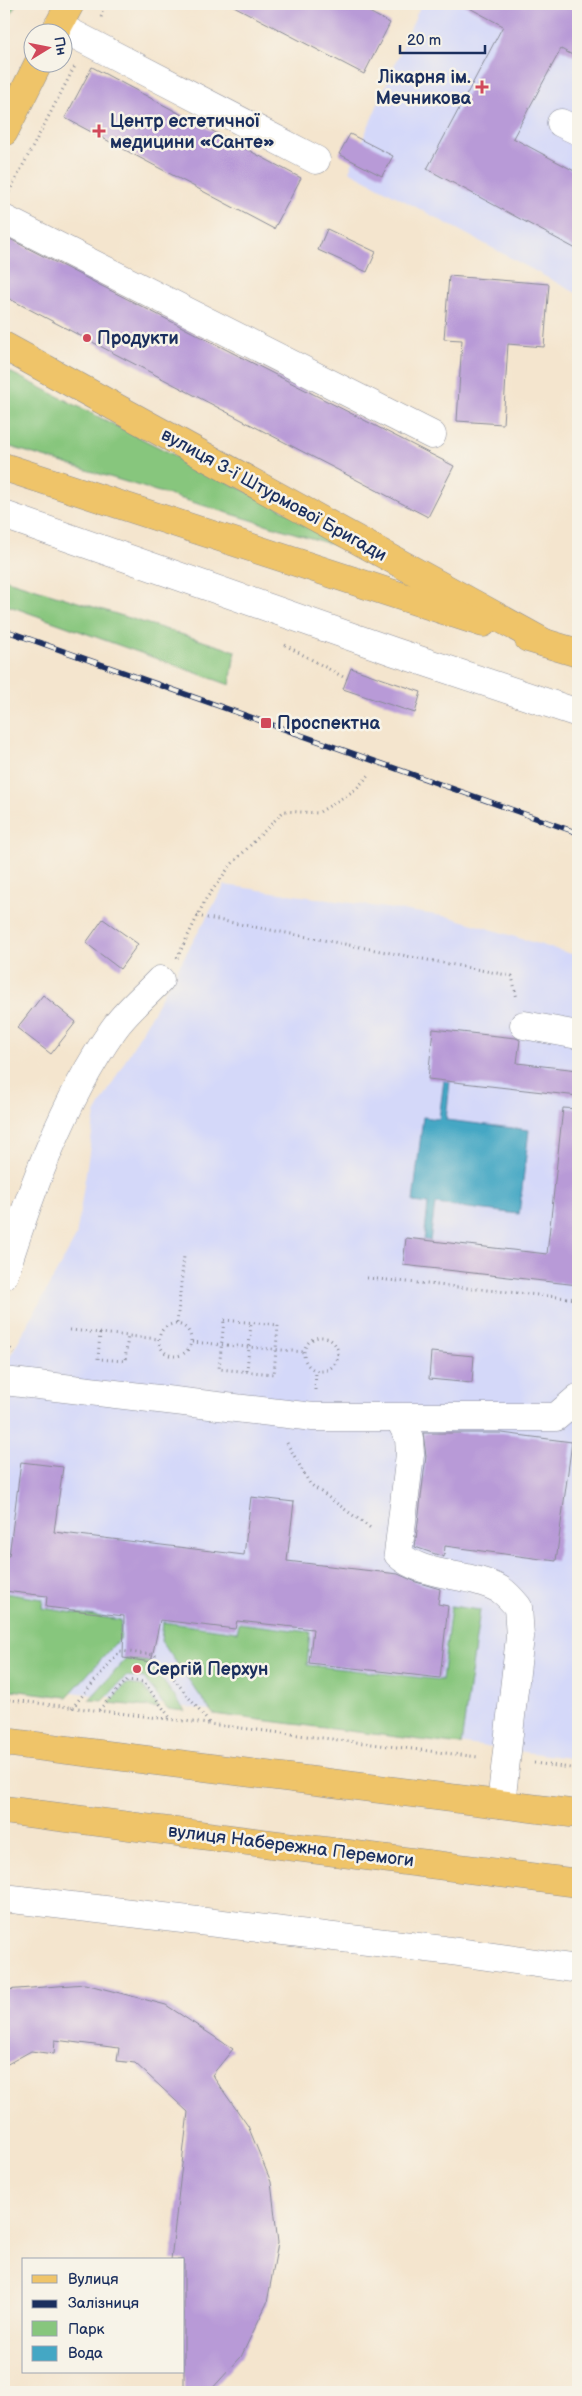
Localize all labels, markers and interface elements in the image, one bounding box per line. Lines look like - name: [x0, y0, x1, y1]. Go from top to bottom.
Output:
- north arrow: [22, 22, 72, 72]
- scale bar: [400, 22, 484, 54]
- text: 20 m: [407, 31, 441, 50]
- text: Пн: [50, 35, 70, 56]
- place label: Лікарня ім. Мечникова: [376, 67, 472, 109]
- marker: Лікарня ім. Мечникова: [475, 80, 489, 94]
- place label: Центр естетичної медицини «Санте»: [110, 111, 275, 153]
- marker: Центр естетичної медицини «Санте»: [92, 124, 106, 138]
- place label: Продукти: [97, 328, 179, 349]
- marker: Продукти: [81, 332, 93, 344]
- street label: вулиця 3-ї Штурмової Бригади: [158, 424, 390, 566]
- place label: Проспектна: [277, 713, 380, 734]
- marker: Проспектна: [259, 716, 273, 730]
- place label: Сергій Перхун: [147, 1659, 268, 1680]
- marker: Сергій Перхун: [131, 1663, 143, 1675]
- street label: вулиця Набережна Перемоги: [167, 1820, 415, 1872]
- legend: [22, 2258, 185, 2374]
- text: Вулиця: [68, 2270, 119, 2289]
- text: Залізниця: [68, 2294, 139, 2313]
- text: Парк: [68, 2320, 105, 2339]
- text: Вода: [68, 2344, 103, 2363]

